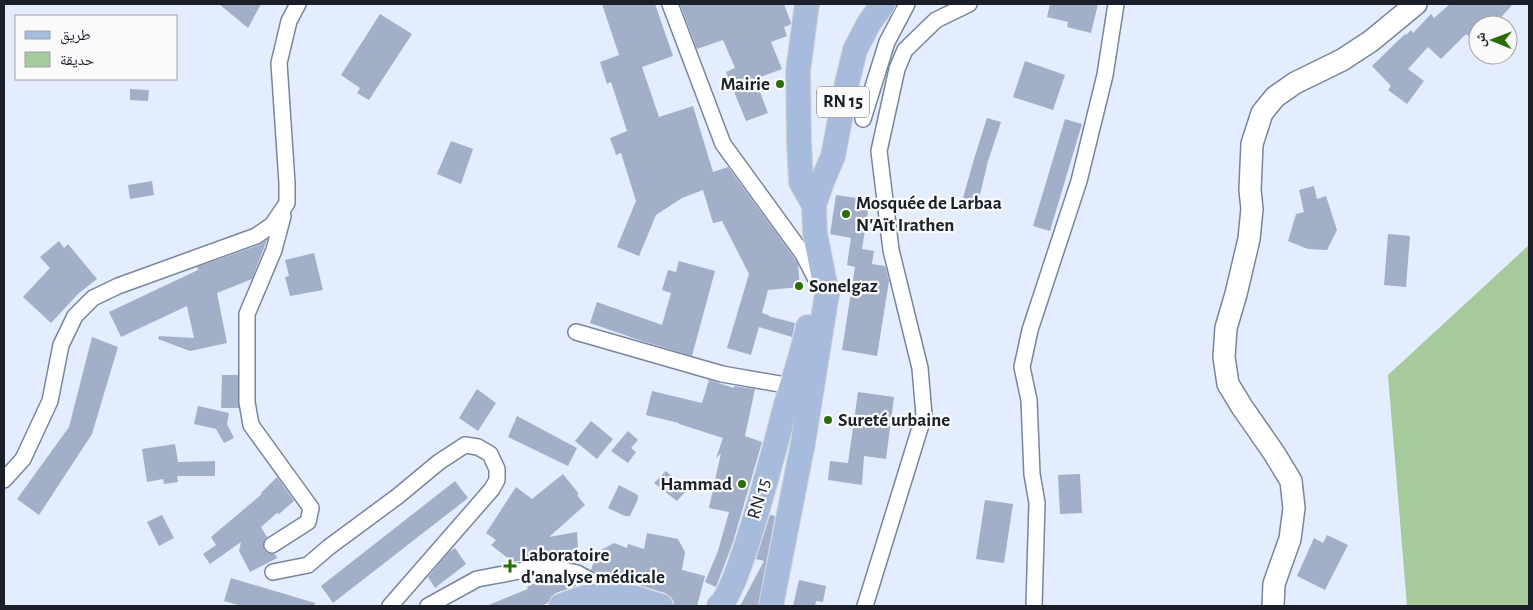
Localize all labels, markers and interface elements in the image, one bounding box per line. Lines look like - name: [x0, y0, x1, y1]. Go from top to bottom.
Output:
- legend: [15, 15, 178, 80]
- north arrow: [1468, 15, 1518, 65]
- text: طريق: [60, 28, 91, 45]
- text: ش: [1474, 32, 1489, 47]
- text: حديقة: [60, 53, 95, 68]
- place label: Mairie: [720, 75, 770, 94]
- marker: Mairie: [774, 78, 786, 90]
- road number: RN 15: [817, 86, 869, 118]
- place label: Mosquée de Larbaa N'Aït Irathen: [856, 194, 1002, 235]
- marker: Mosquée de Larbaa N'Aït Irathen: [840, 208, 852, 220]
- place label: Sonelgaz: [809, 277, 878, 296]
- marker: Sonelgaz: [793, 280, 805, 292]
- place label: Sureté urbaine: [838, 411, 950, 430]
- marker: Sureté urbaine: [822, 414, 834, 426]
- place label: Hammad: [660, 475, 732, 494]
- street label: RN 15: [744, 477, 774, 521]
- marker: Hammad: [736, 478, 748, 490]
- place label: Laboratoire d'analyse médicale: [521, 546, 665, 587]
- marker: Laboratoire d'analyse médicale: [503, 559, 517, 573]

